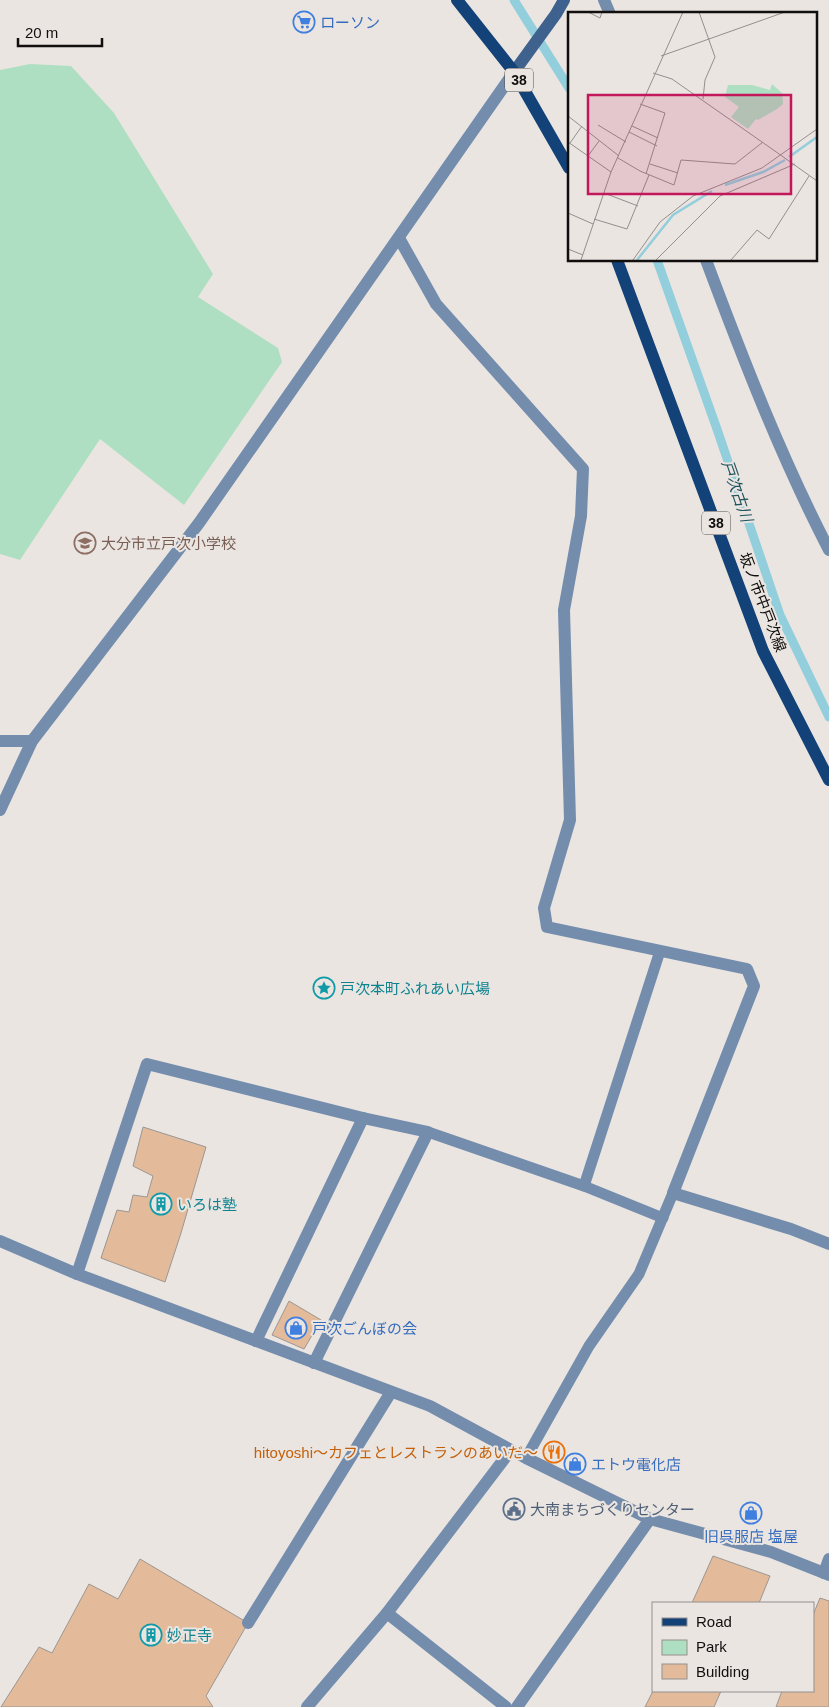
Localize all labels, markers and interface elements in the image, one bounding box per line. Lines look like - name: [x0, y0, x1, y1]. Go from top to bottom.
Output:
- supermarket icon: ローソン: [292, 10, 316, 34]
- inset map: [568, 12, 816, 261]
- place label: ローソン: [320, 14, 380, 31]
- scale bar: [18, 15, 101, 47]
- text: 20 m: [25, 24, 58, 41]
- road number: 38: [505, 68, 533, 92]
- water label: 戸次古川: [719, 458, 756, 526]
- road number: 38: [702, 512, 730, 534]
- school or university icon: 大分市立戸次小学校: [73, 531, 97, 555]
- place label: 大分市立戸次小学校: [101, 535, 236, 552]
- street label: 坂ノ市中戸次線: [736, 550, 790, 654]
- place icon: 戸次本町ふれあい広場: [312, 976, 336, 1000]
- place label: 戸次本町ふれあい広場: [340, 980, 490, 997]
- building icon: いろは塾: [149, 1192, 173, 1216]
- place label: いろは塾: [177, 1196, 237, 1213]
- shop icon: 戸次ごんぼの会: [284, 1316, 308, 1340]
- place label: 戸次ごんぼの会: [312, 1320, 417, 1337]
- restaurant icon: hitoyoshi～カフェとレストランのあいだ～: [542, 1440, 566, 1464]
- place label: hitoyoshi～カフェとレストランのあいだ～: [254, 1444, 538, 1461]
- shop icon: エトウ電化店: [563, 1452, 587, 1476]
- place label: エトウ電化店: [591, 1456, 681, 1473]
- public building icon: 大南まちづくりセンター: [502, 1497, 526, 1521]
- place label: 大南まちづくりセンター: [530, 1501, 695, 1518]
- shop icon: 旧呉服店 塩屋: [739, 1501, 763, 1525]
- place label: 旧呉服店 塩屋: [704, 1528, 798, 1545]
- legend: [652, 1602, 814, 1692]
- text: Road: [696, 1613, 732, 1630]
- building icon: 妙正寺: [139, 1623, 163, 1647]
- place label: 妙正寺: [167, 1627, 212, 1644]
- text: Park: [696, 1638, 727, 1655]
- text: Building: [696, 1663, 749, 1680]

